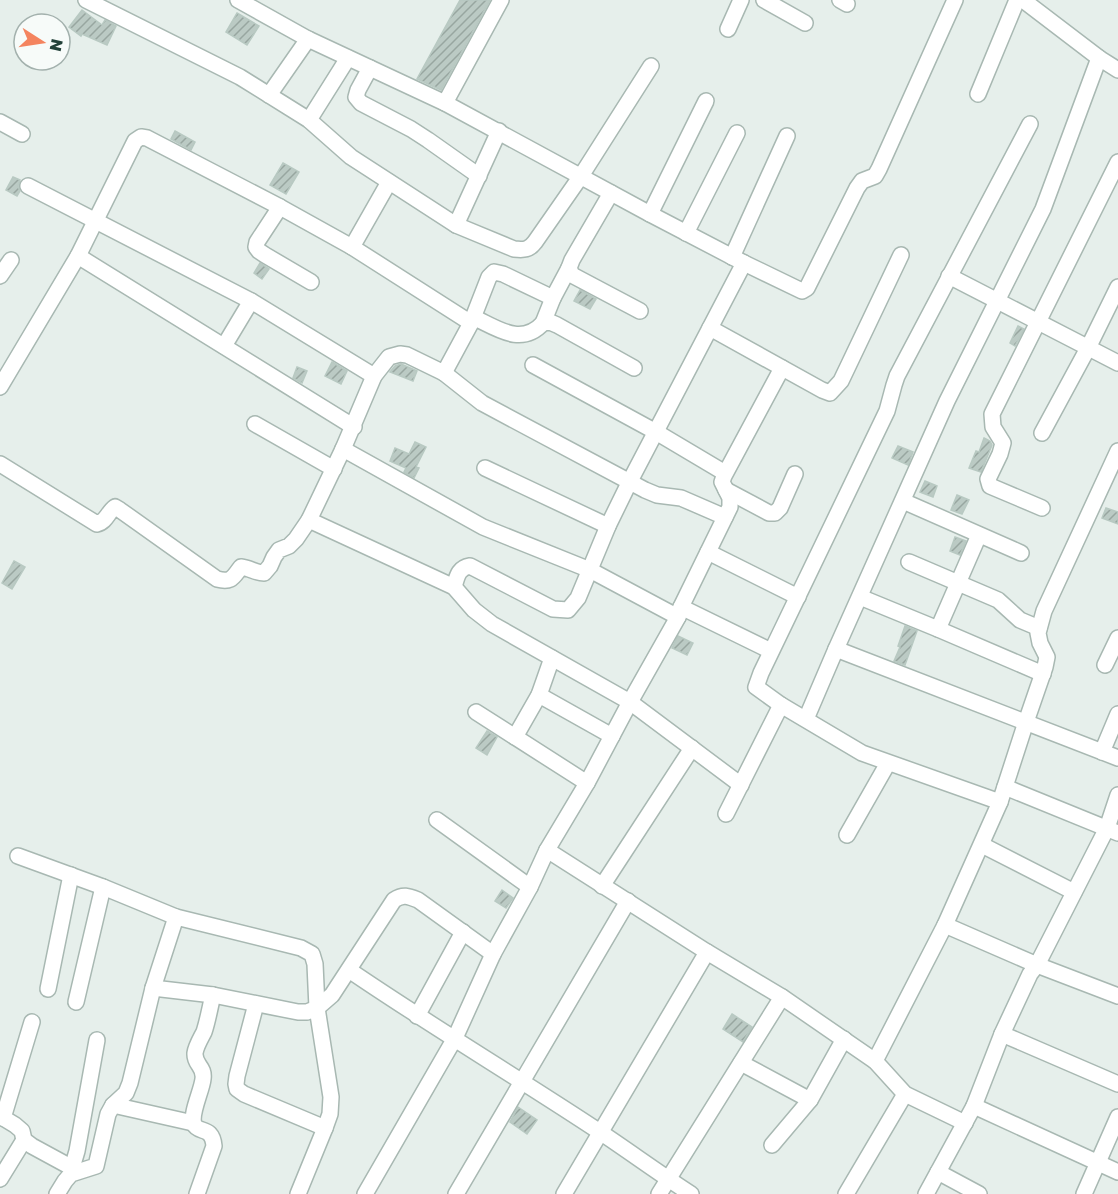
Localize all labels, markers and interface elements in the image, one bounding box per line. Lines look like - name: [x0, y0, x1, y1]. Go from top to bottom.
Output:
- north arrow: [12, 12, 72, 72]
- text: N: [46, 37, 68, 53]

